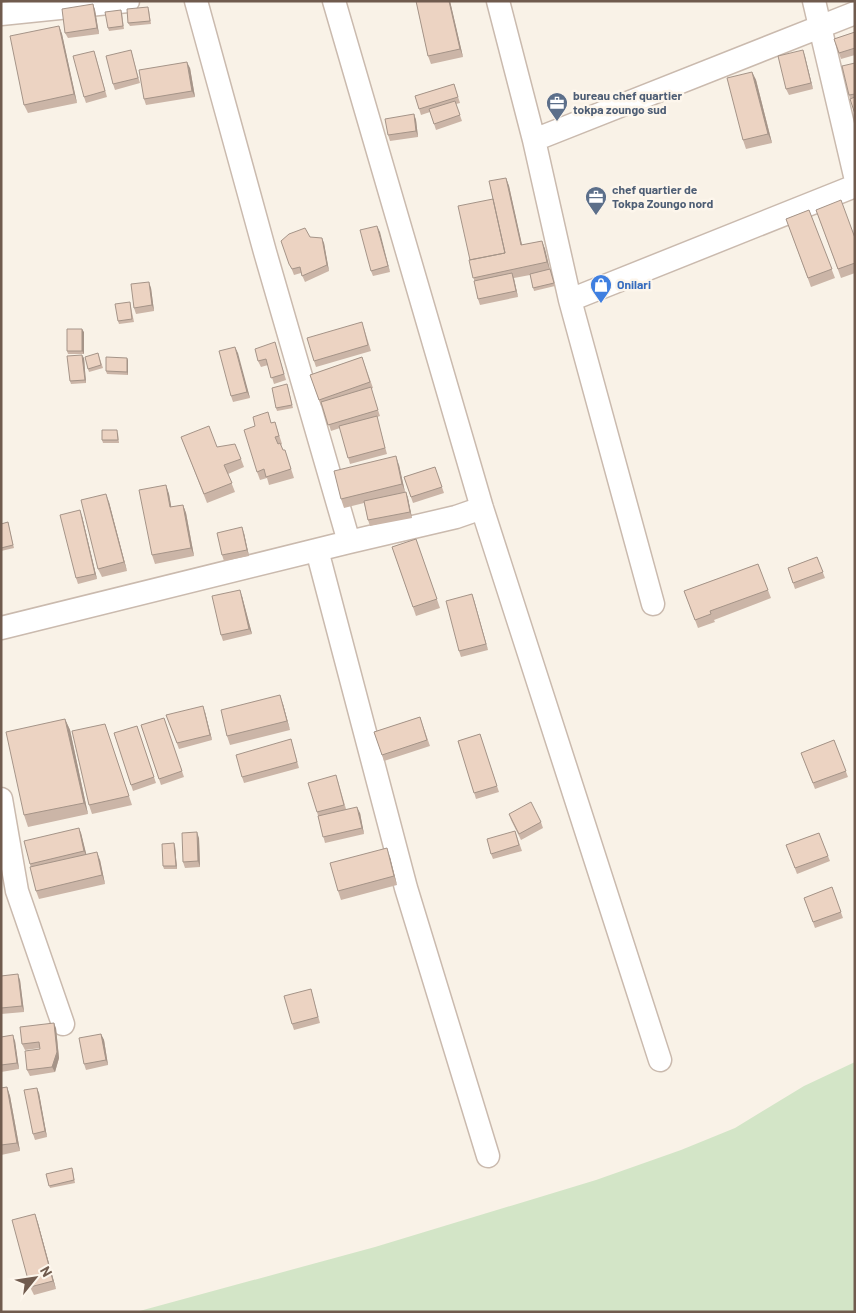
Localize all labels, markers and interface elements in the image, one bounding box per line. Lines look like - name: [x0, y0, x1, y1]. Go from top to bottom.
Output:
- place label: bureau chef quartier tokpa zoungo sud: [573, 88, 682, 116]
- office icon: bureau chef quartier tokpa zoungo sud: [545, 91, 569, 122]
- place label: chef quartier de Tokpa Zoungo nord: [612, 182, 714, 210]
- office icon: chef quartier de Tokpa Zoungo nord: [584, 185, 608, 216]
- shop icon: Onilari: [589, 273, 613, 304]
- place label: Onilari: [617, 277, 651, 291]
- north arrow: [10, 1253, 60, 1303]
- text: N: [37, 1263, 56, 1280]

